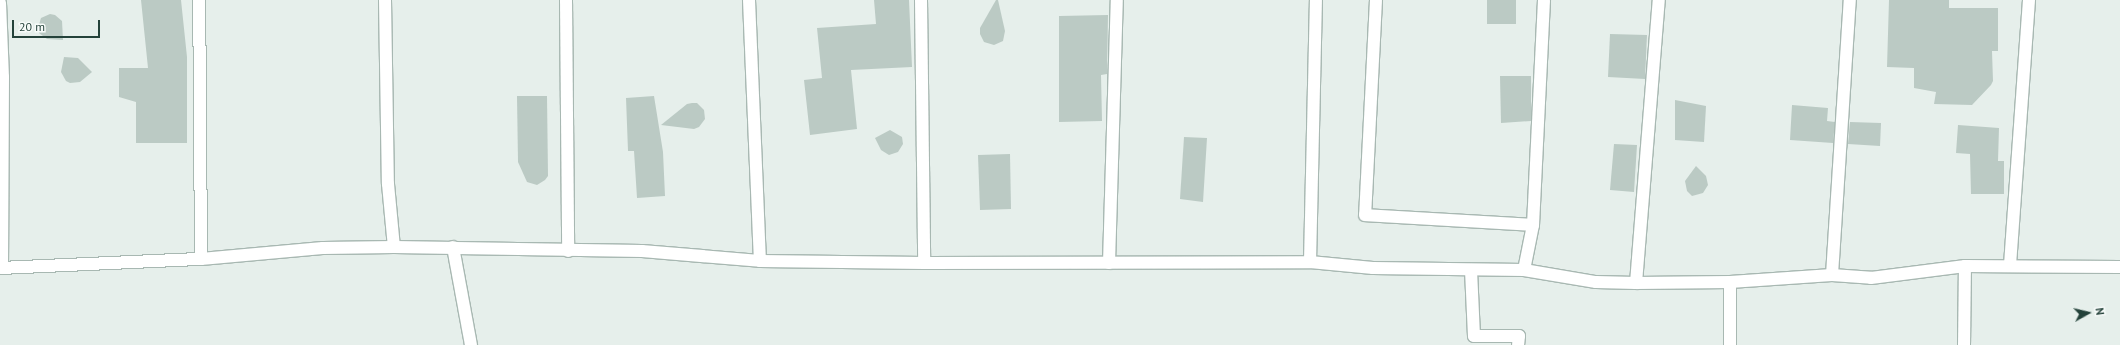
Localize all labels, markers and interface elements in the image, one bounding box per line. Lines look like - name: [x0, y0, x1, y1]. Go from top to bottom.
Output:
- scale bar: [14, 12, 102, 38]
- text: 20 m: [19, 19, 45, 34]
- north arrow: [2068, 293, 2108, 333]
- text: N: [2092, 307, 2107, 316]

